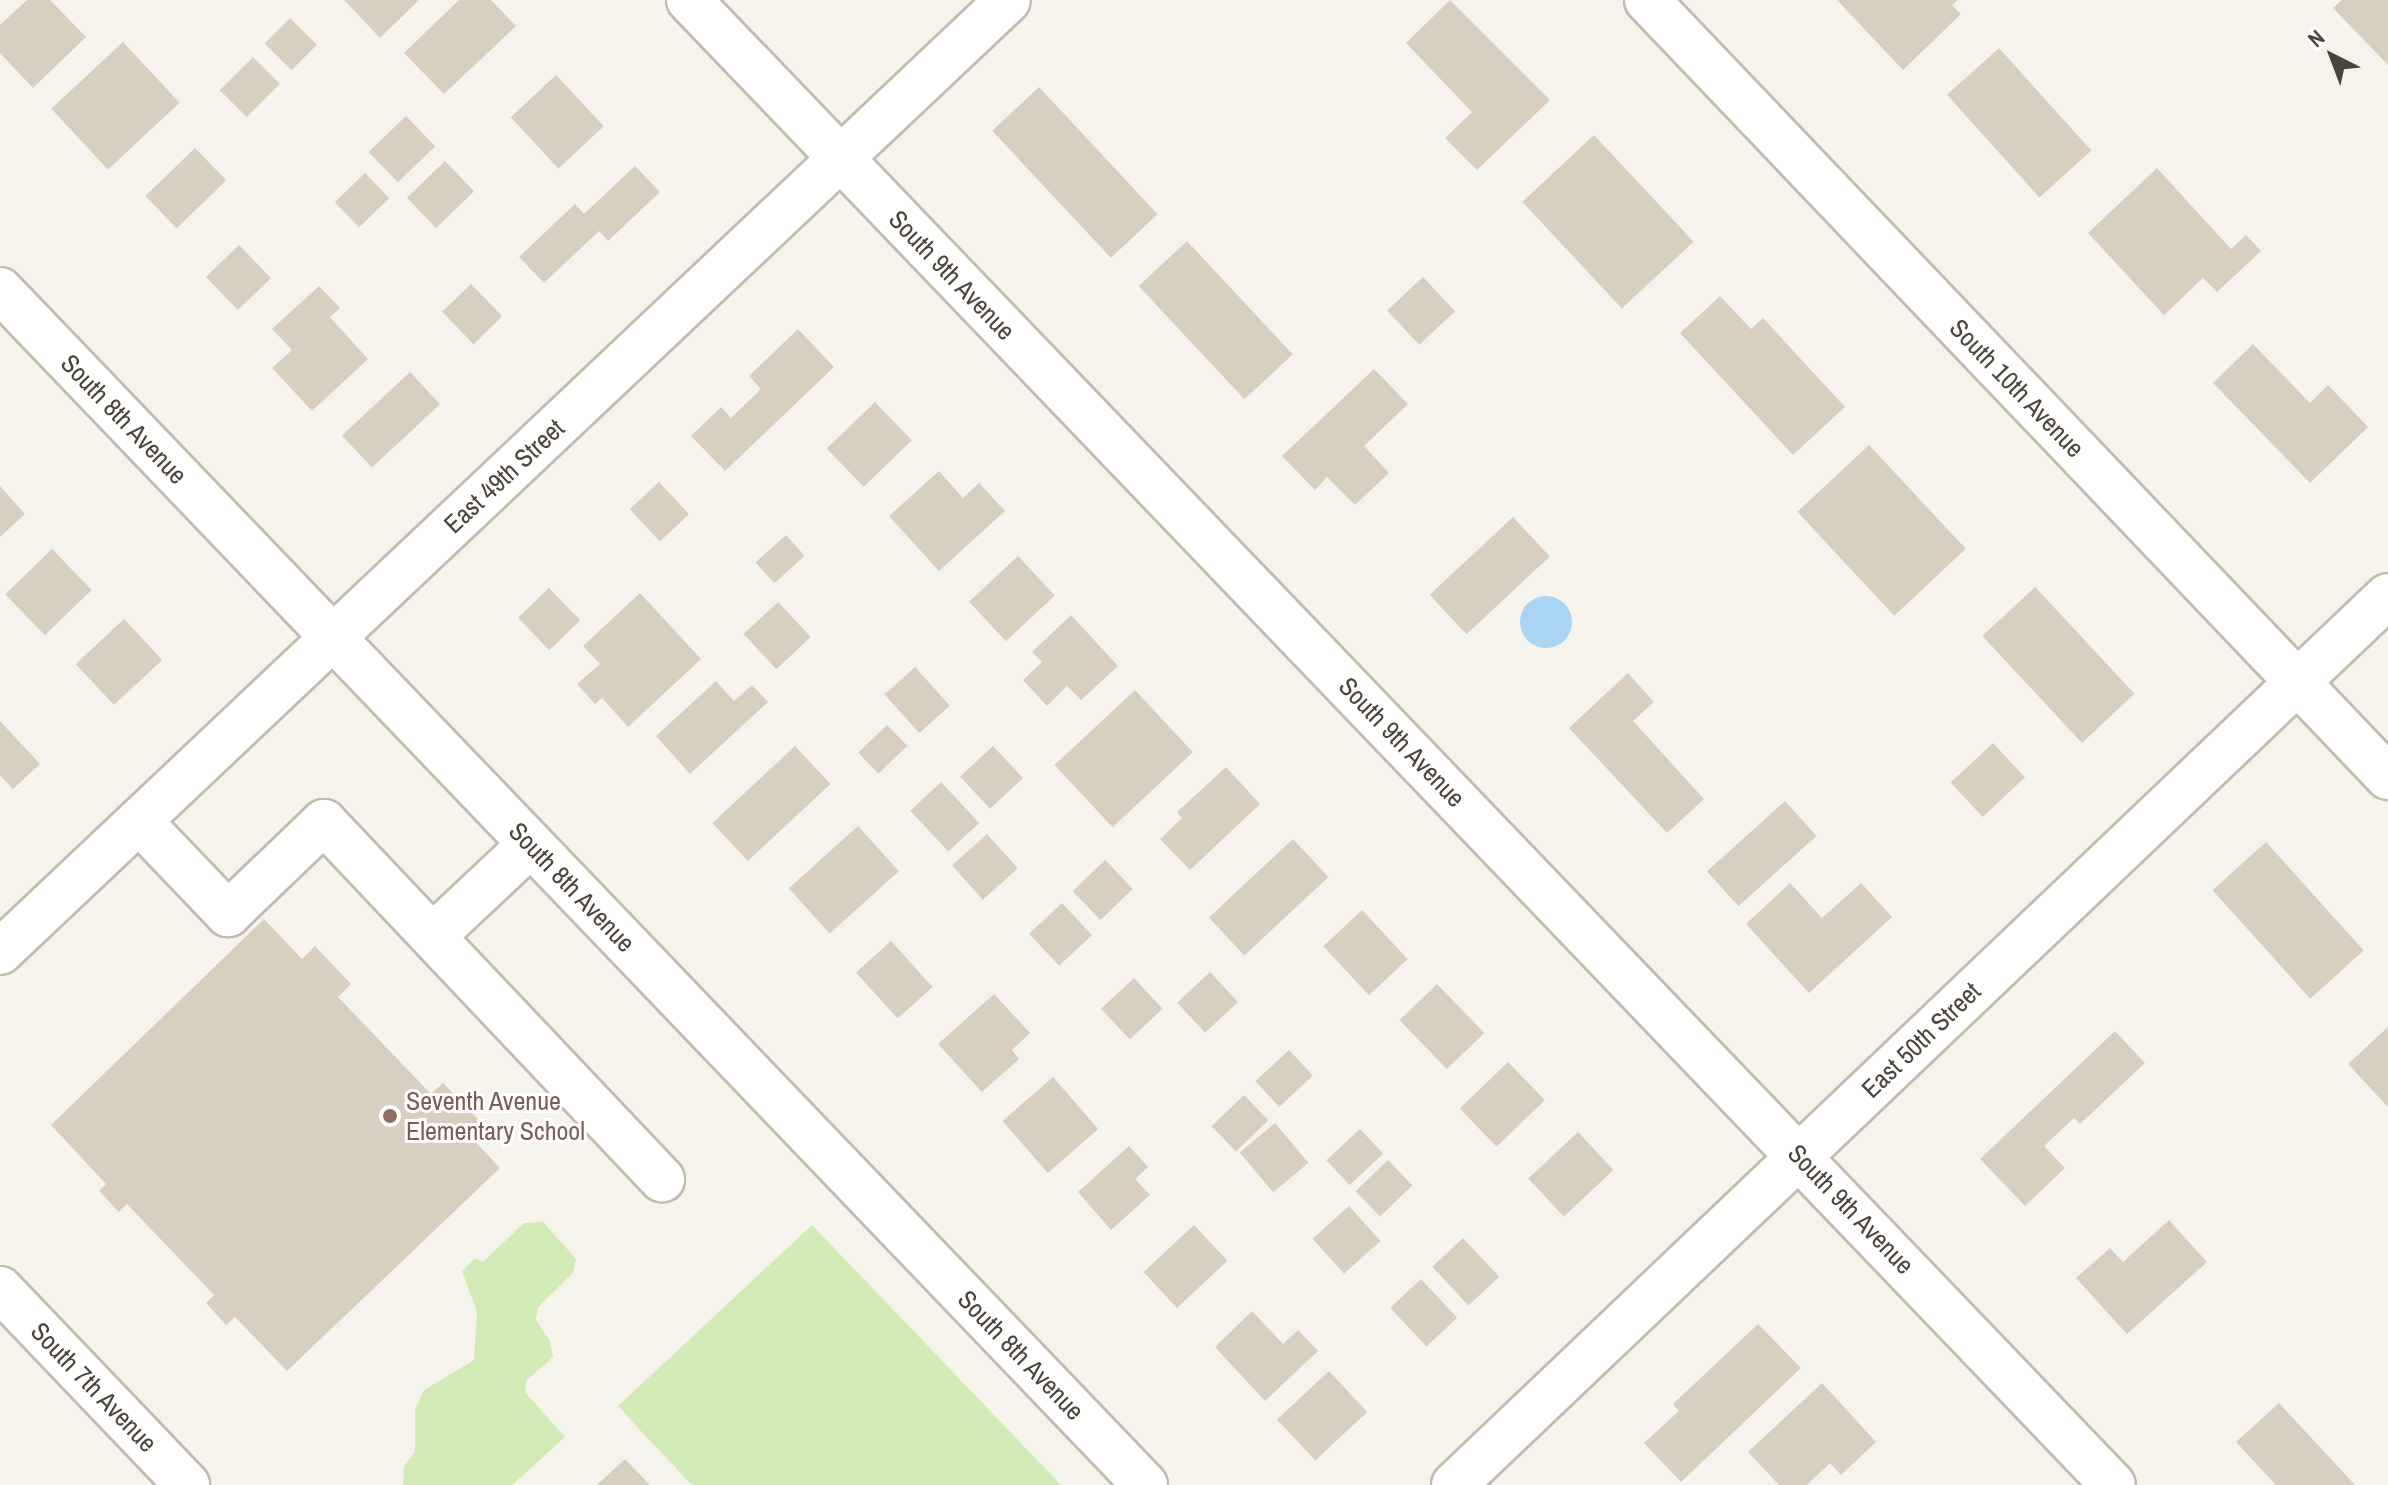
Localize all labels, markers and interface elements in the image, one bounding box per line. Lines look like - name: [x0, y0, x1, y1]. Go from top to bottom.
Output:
- north arrow: [2292, 16, 2372, 96]
- text: N: [2301, 23, 2331, 54]
- street label: South 9th Avenue: [882, 203, 1022, 347]
- street label: South 10th Avenue: [1943, 312, 2091, 464]
- street label: South 8th Avenue: [54, 347, 194, 491]
- street label: East 49th Street: [437, 412, 571, 540]
- street label: South 9th Avenue: [1332, 670, 1472, 814]
- street label: South 8th Avenue: [502, 815, 642, 959]
- street label: East 50th Street: [1855, 976, 1987, 1104]
- place label: Seventh Avenue Elementary School: [406, 1085, 585, 1146]
- marker: Seventh Avenue Elementary School: [381, 1107, 399, 1125]
- street label: South 9th Avenue: [1781, 1137, 1921, 1281]
- street label: South 8th Avenue: [951, 1283, 1091, 1427]
- street label: South 7th Avenue: [24, 1315, 164, 1459]

